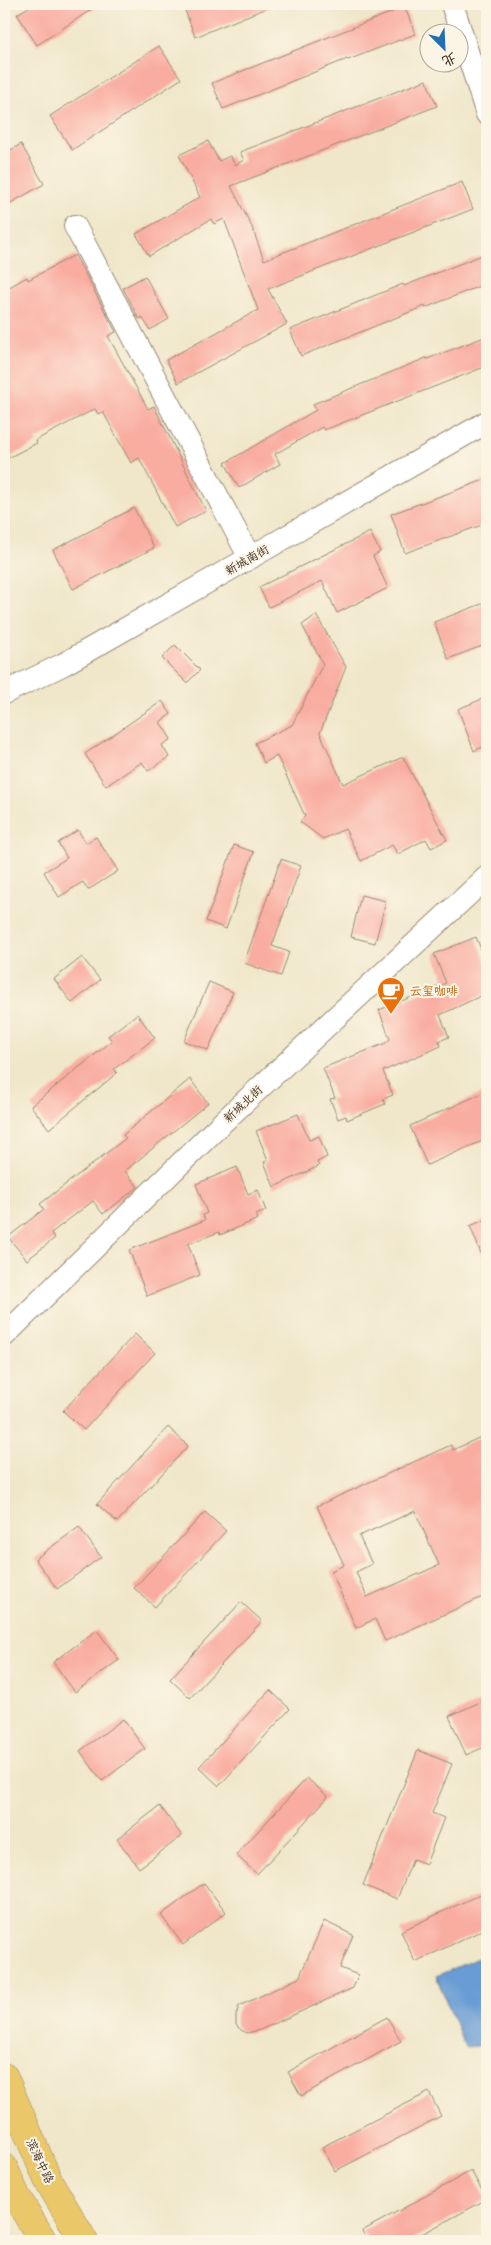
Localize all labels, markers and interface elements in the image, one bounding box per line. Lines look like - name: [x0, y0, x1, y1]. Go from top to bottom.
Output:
- north arrow: [418, 22, 468, 72]
- text: 北: [439, 49, 459, 70]
- street label: 新城南街: [223, 542, 272, 579]
- cafe icon: 云玺咖啡: [376, 976, 406, 1015]
- place label: 云玺咖啡: [410, 984, 458, 999]
- street label: 新城北街: [221, 1083, 266, 1126]
- street label: 滨海中路: [23, 2136, 56, 2186]

